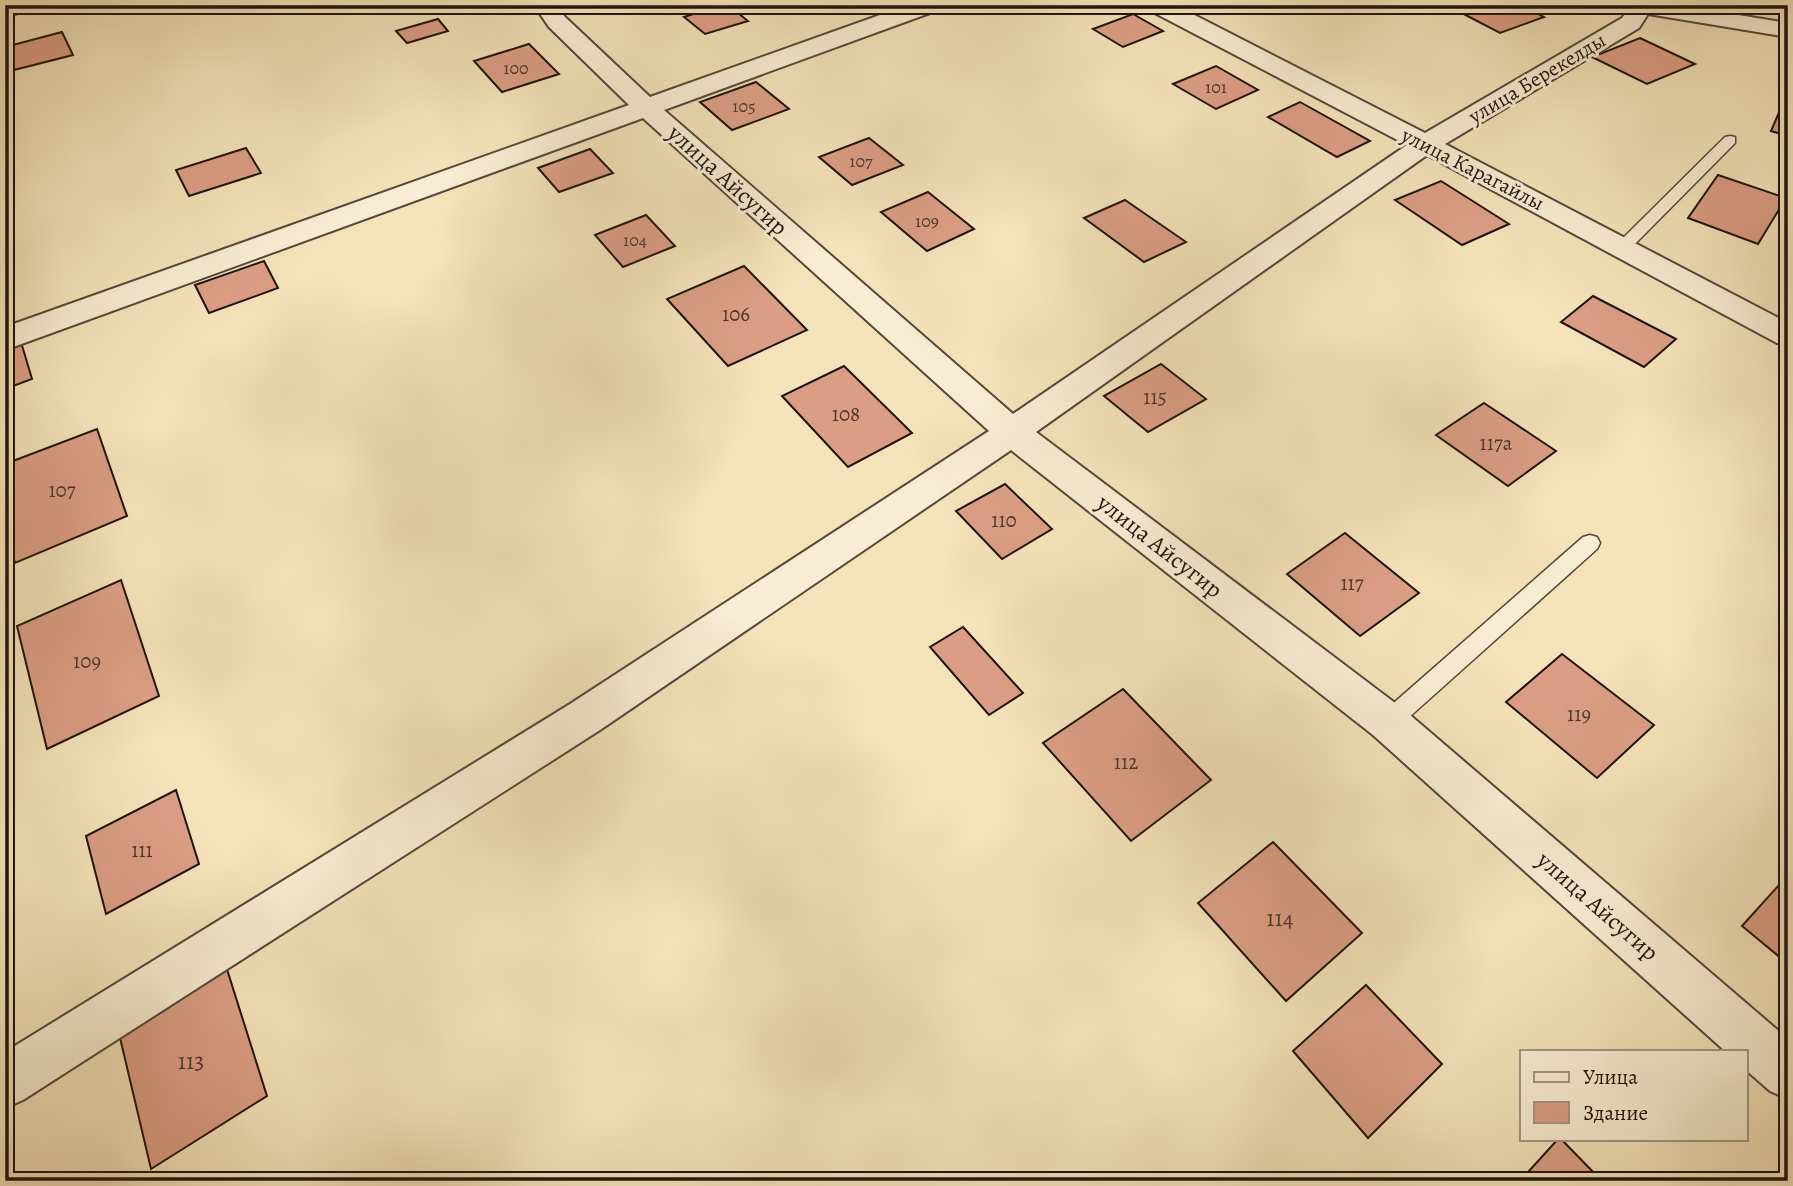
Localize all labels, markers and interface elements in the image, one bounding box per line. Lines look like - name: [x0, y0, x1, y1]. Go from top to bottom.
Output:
- street label: улица Берекелды: [1462, 26, 1611, 131]
- house number: 100: [503, 56, 529, 80]
- house number: 101: [1205, 75, 1227, 99]
- house number: 105: [732, 94, 756, 118]
- street label: улица Айсугир: [660, 117, 795, 243]
- street label: улица Карагайлы: [1396, 121, 1549, 217]
- house number: 107: [849, 149, 873, 173]
- house number: 109: [915, 209, 939, 233]
- house number: 104: [623, 228, 647, 252]
- house number: 106: [722, 300, 750, 328]
- house number: 115: [1143, 383, 1167, 411]
- house number: 108: [832, 400, 860, 428]
- house number: 117а: [1480, 429, 1513, 457]
- house number: 107: [48, 476, 76, 504]
- street label: улица Айсугир: [1090, 486, 1230, 605]
- house number: 110: [991, 506, 1017, 534]
- house number: 117: [1340, 569, 1364, 597]
- house number: 109: [73, 647, 101, 675]
- house number: 119: [1567, 700, 1591, 728]
- house number: 112: [1114, 748, 1138, 776]
- house number: 111: [131, 836, 153, 864]
- street label: улица Айсугир: [1530, 844, 1666, 968]
- house number: 114: [1266, 902, 1294, 934]
- house number: 113: [178, 1045, 204, 1077]
- legend: [1520, 1050, 1748, 1140]
- text: Улица: [1583, 1063, 1638, 1091]
- text: Здание: [1583, 1099, 1648, 1127]

